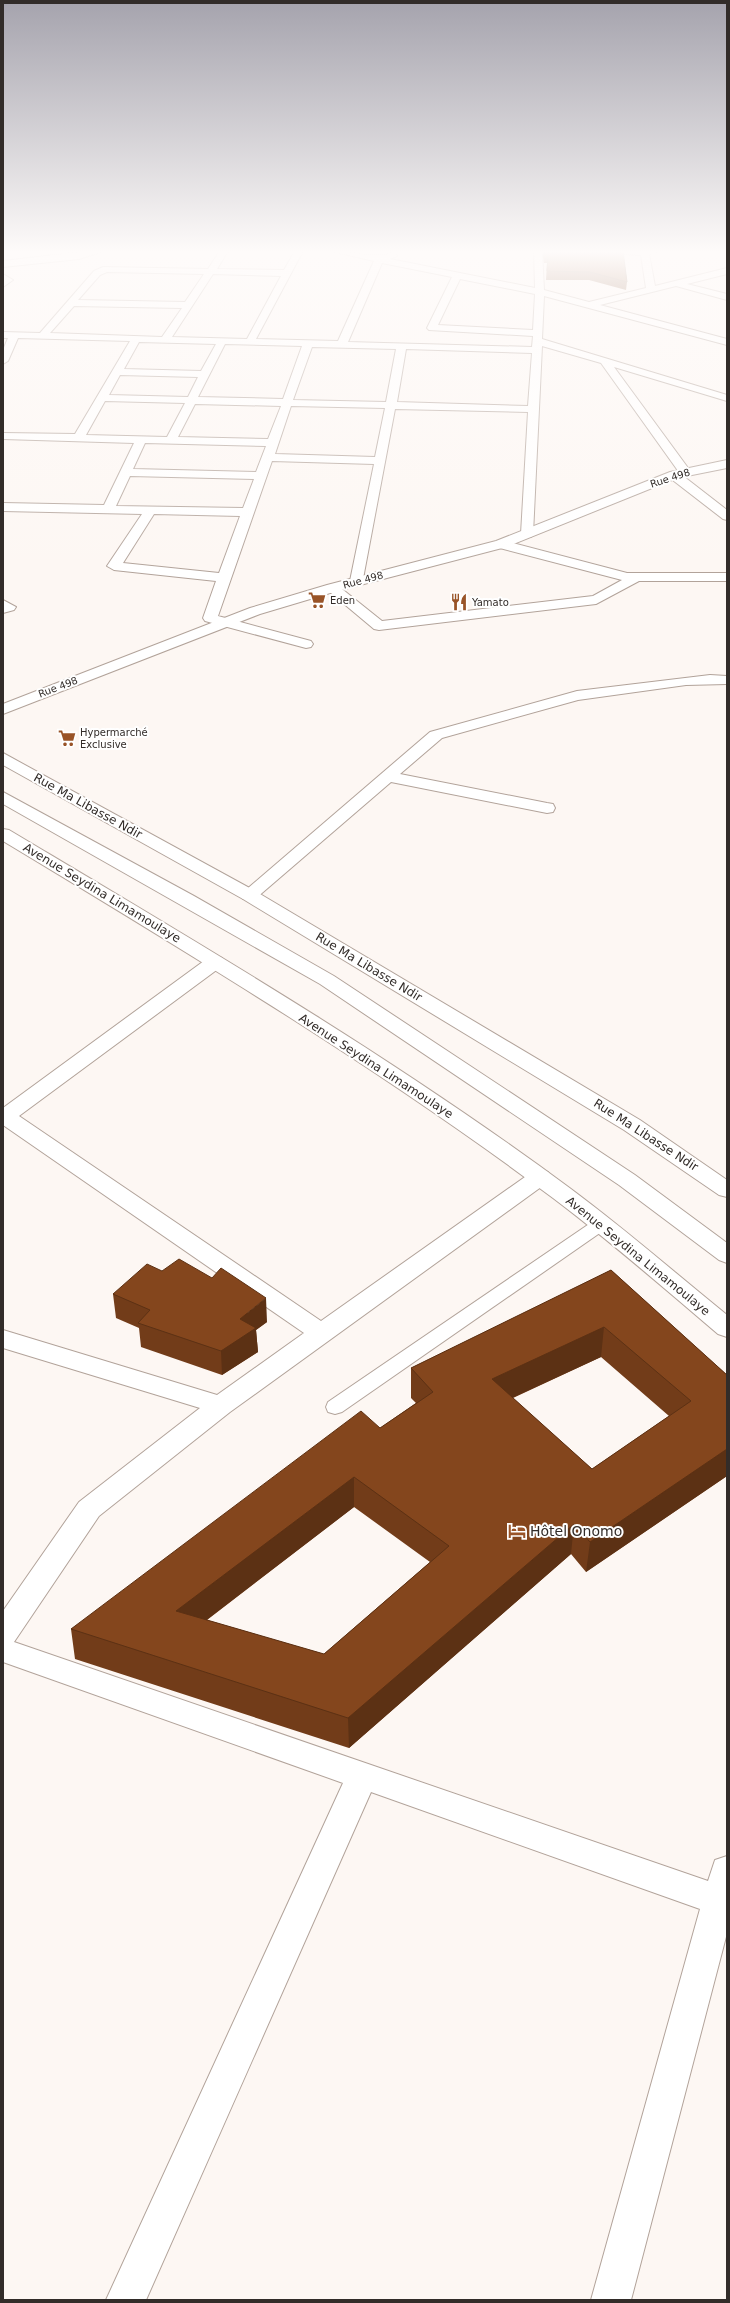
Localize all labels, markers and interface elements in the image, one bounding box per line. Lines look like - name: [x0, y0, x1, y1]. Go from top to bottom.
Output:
- street label: Rue 498: [649, 466, 691, 490]
- street label: Rue 498: [342, 569, 384, 591]
- supermarket icon: Eden: [307, 590, 327, 610]
- restaurant icon: Yamato: [449, 592, 469, 612]
- place label: Eden: [330, 595, 355, 606]
- place label: Yamato: [471, 597, 509, 608]
- street label: Rue 498: [37, 674, 79, 700]
- place label: Hypermarché Exclusive: [80, 727, 148, 750]
- supermarket icon: Hypermarché Exclusive: [57, 728, 77, 748]
- street label: Rue Ma Libasse Ndir: [31, 770, 145, 842]
- street label: Avenue Seydina Limamoulaye: [21, 840, 183, 946]
- street label: Rue Ma Libasse Ndir: [313, 930, 425, 1004]
- street label: Avenue Seydina Limamoulaye: [296, 1011, 456, 1121]
- street label: Rue Ma Libasse Ndir: [591, 1096, 701, 1174]
- street label: Avenue Seydina Limamoulaye: [563, 1194, 713, 1318]
- hotel icon: Hôtel Onomo: [507, 1521, 527, 1541]
- place label: Hôtel Onomo: [530, 1523, 622, 1539]

